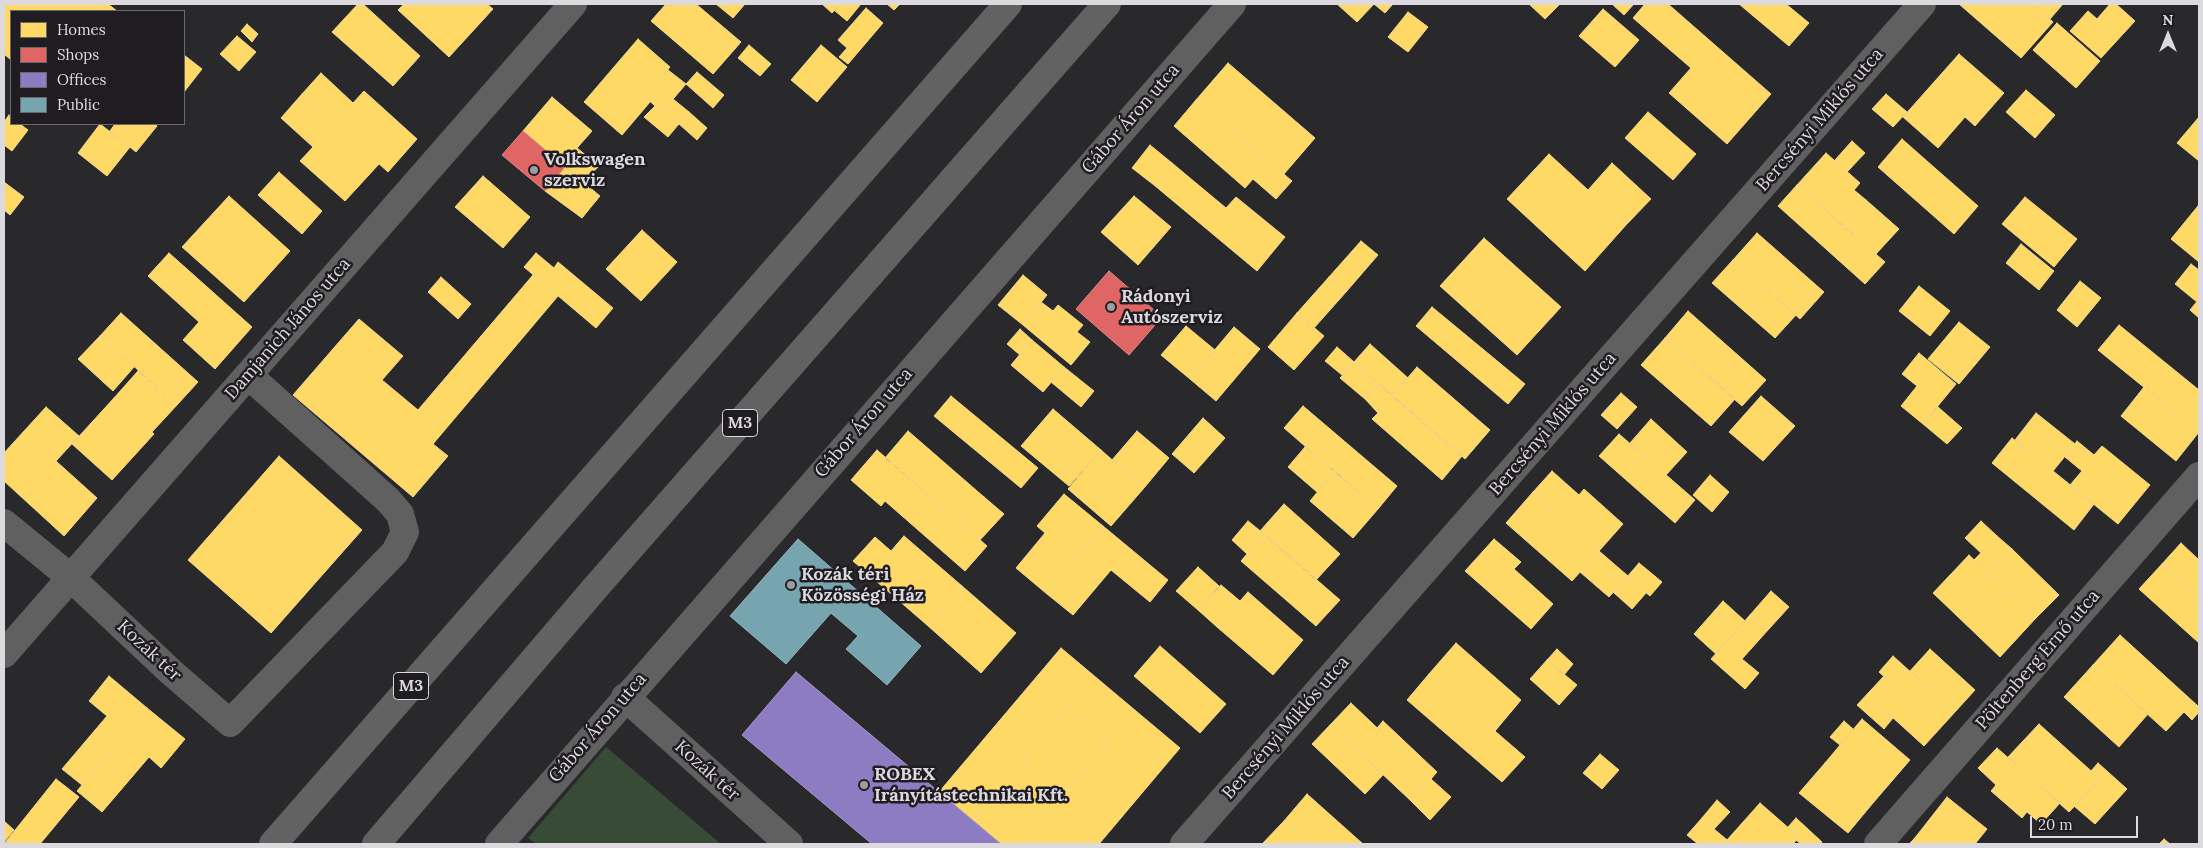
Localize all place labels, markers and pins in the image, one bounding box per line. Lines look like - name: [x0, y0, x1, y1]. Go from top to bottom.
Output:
- place label: Volkswagen szerviz: [544, 149, 646, 192]
- marker: Volkswagen szerviz: [528, 164, 540, 176]
- place label: Rádonyi Autószerviz: [1121, 286, 1223, 328]
- marker: Rádonyi Autószerviz: [1105, 301, 1117, 313]
- place label: Kozák téri Közösségi Ház: [801, 564, 924, 606]
- marker: Kozák téri Közösségi Ház: [785, 579, 797, 591]
- place label: ROBEX Irányítástechnikai Kft.: [874, 764, 1068, 806]
- marker: ROBEX Irányítástechnikai Kft.: [858, 779, 870, 791]

